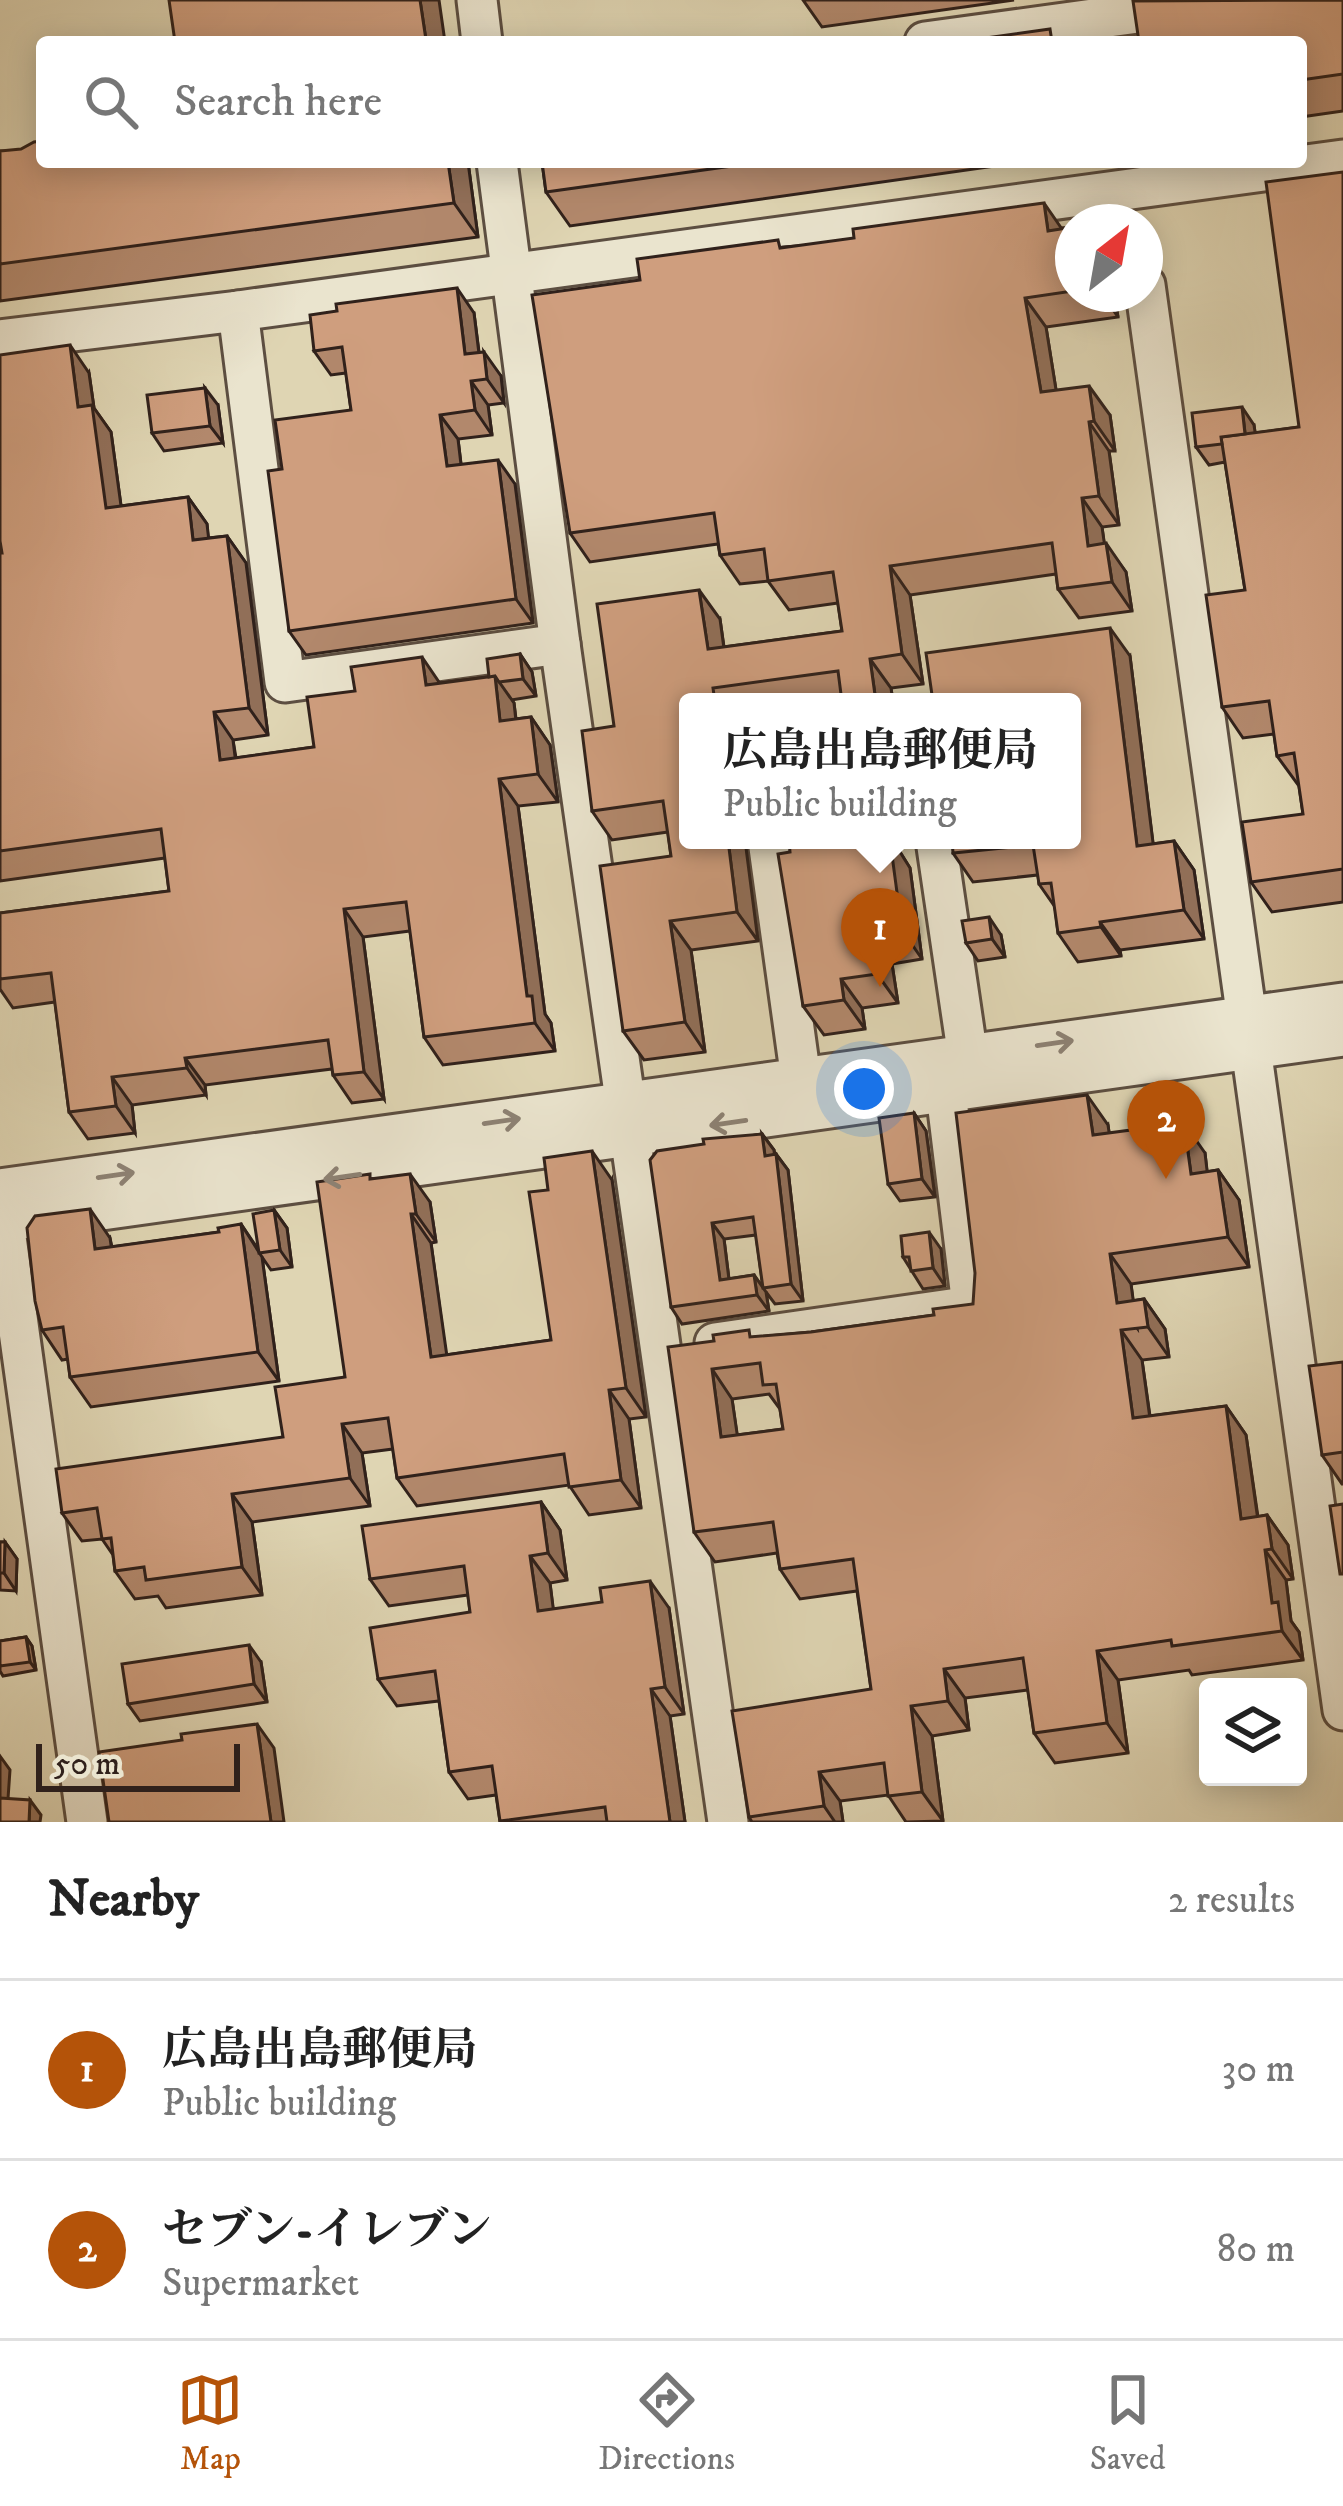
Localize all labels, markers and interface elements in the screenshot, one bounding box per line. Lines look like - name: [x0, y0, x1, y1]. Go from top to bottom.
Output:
- search box: [36, 36, 1307, 168]
- icon: search: [78, 69, 144, 135]
- text: Search here: [174, 74, 382, 130]
- north arrow: [1055, 204, 1163, 312]
- popup: [679, 693, 1081, 849]
- text: 広島出島郵便局: [722, 724, 1038, 780]
- text: Public building: [722, 780, 957, 829]
- pin: 1: [841, 888, 919, 987]
- one-way arrow: [1035, 1031, 1074, 1054]
- your location: [834, 1059, 894, 1119]
- pin: 2: [1127, 1080, 1205, 1179]
- one-way arrow: [482, 1110, 521, 1132]
- one-way arrow: [709, 1112, 748, 1135]
- one-way arrow: [96, 1163, 135, 1186]
- one-way arrow: [323, 1166, 362, 1188]
- map controls: [1199, 1678, 1307, 1786]
- button: layers: [1199, 1678, 1307, 1786]
- scale bar: [36, 1738, 240, 1791]
- text: 50 m: [54, 1744, 120, 1785]
- text: Nearby: [48, 1868, 199, 1932]
- text: 2 results: [1168, 1876, 1295, 1925]
- text: 広島出島郵便局: [162, 2023, 477, 2079]
- text: 1: [80, 2045, 94, 2094]
- text: 30 m: [1222, 2045, 1295, 2094]
- text: Public building: [162, 2079, 396, 2128]
- text: セブン-イレブン: [162, 2203, 492, 2259]
- text: 2: [77, 2225, 97, 2274]
- text: 80 m: [1217, 2225, 1295, 2274]
- text: Supermarket: [162, 2259, 359, 2308]
- tab: Map: [177, 2367, 243, 2480]
- tab: Directions: [598, 2367, 735, 2480]
- tab: Saved: [1090, 2367, 1166, 2480]

